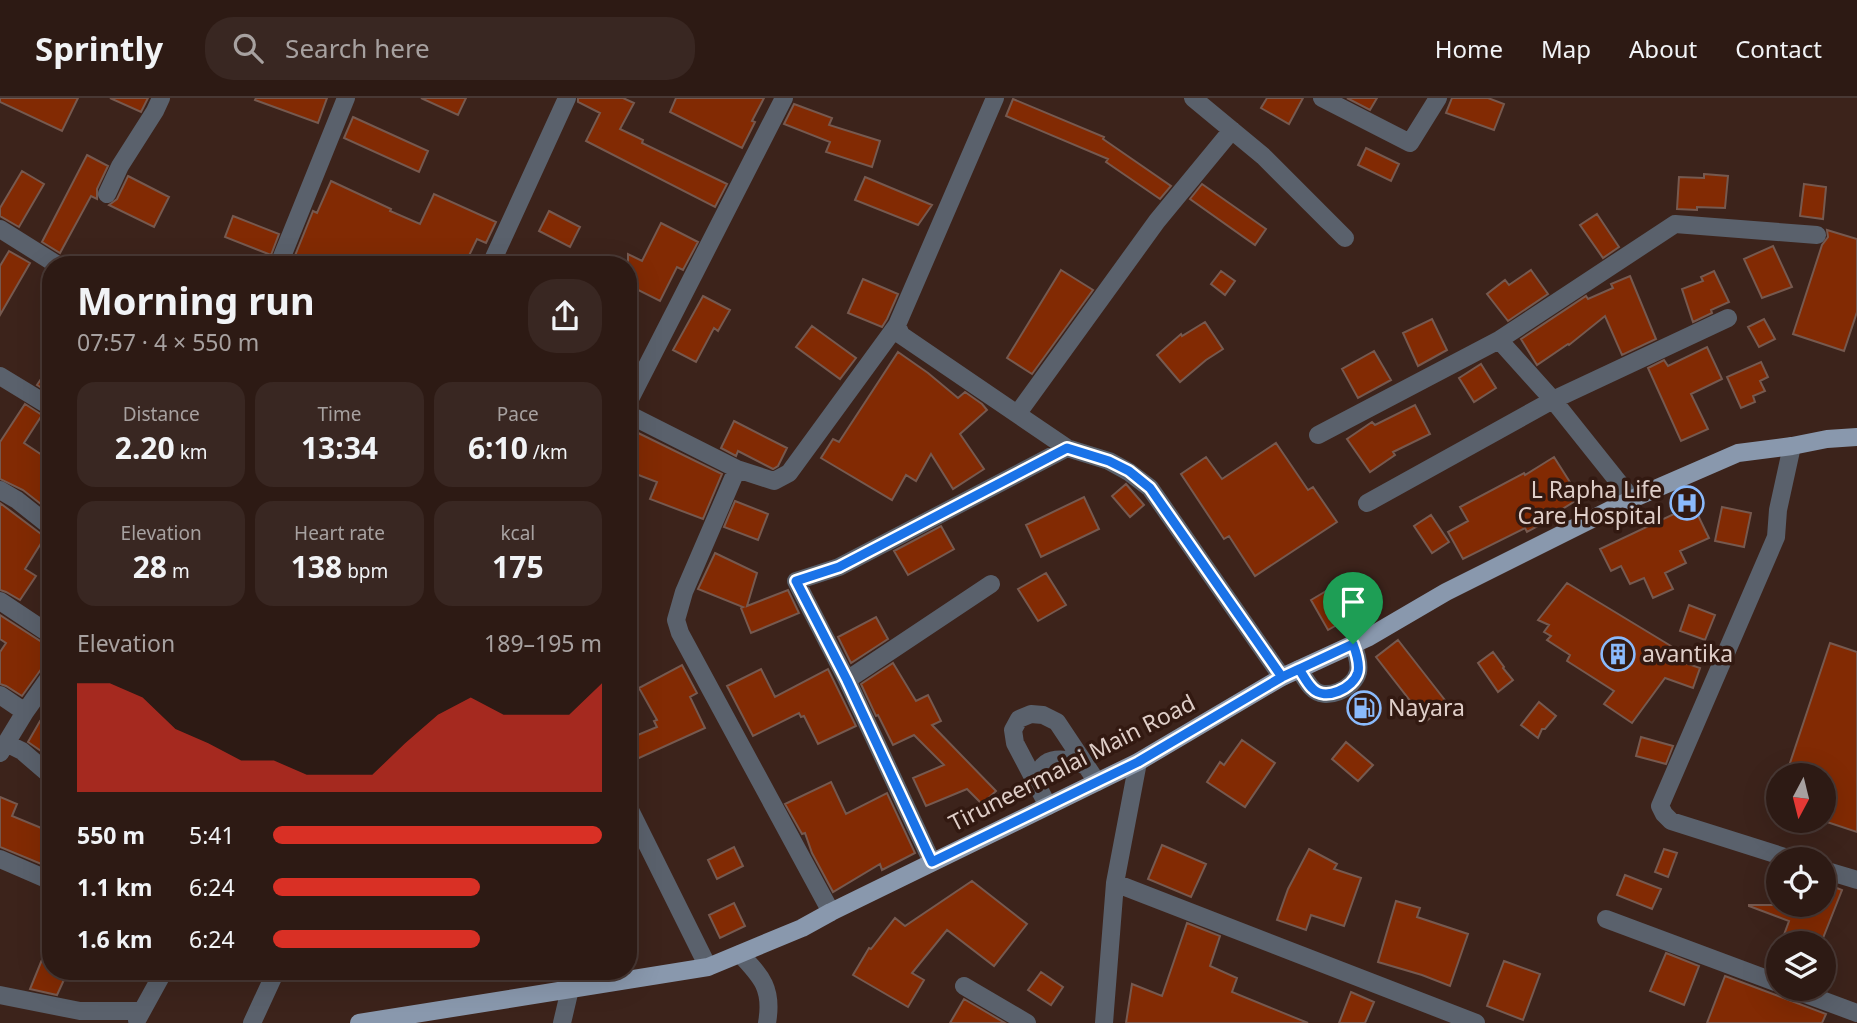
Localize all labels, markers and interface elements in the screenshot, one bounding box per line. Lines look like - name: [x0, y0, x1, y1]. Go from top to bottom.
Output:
- search box: [205, 17, 695, 80]
- text: Sprintly: [35, 26, 163, 71]
- icon: search: [229, 29, 267, 67]
- text: Search here: [285, 30, 430, 66]
- text: Home: [1435, 32, 1503, 65]
- text: Map: [1541, 32, 1591, 65]
- text: About: [1629, 32, 1697, 65]
- text: Contact: [1735, 32, 1822, 65]
- text: Morning run: [77, 274, 315, 326]
- button: share: [528, 279, 602, 353]
- text: 07:57 · 4 × 550 m: [77, 326, 259, 358]
- text: Distance: [123, 401, 200, 427]
- text: Time: [318, 401, 361, 427]
- text: Pace: [497, 401, 539, 427]
- text: 2.20: [115, 427, 175, 468]
- text: 13:34: [301, 427, 378, 468]
- text: 6:10: [468, 427, 528, 468]
- text: km: [175, 439, 208, 465]
- text: /km: [528, 439, 568, 465]
- place label: L Rapha Life Care Hospital: [1517, 473, 1662, 531]
- hospital icon: L Rapha Life Care Hospital: [1668, 484, 1706, 522]
- text: Elevation: [121, 520, 202, 546]
- text: Heart rate: [294, 520, 385, 546]
- text: kcal: [500, 520, 535, 546]
- text: 28: [133, 546, 167, 587]
- text: 138: [291, 546, 342, 587]
- text: 175: [492, 546, 544, 587]
- text: m: [167, 558, 190, 584]
- text: bpm: [342, 558, 388, 584]
- pin: [1323, 572, 1383, 644]
- icon: arrive: [1334, 583, 1372, 621]
- text: Elevation: [77, 627, 175, 659]
- text: 189–195 m: [484, 627, 602, 659]
- building icon: avantika: [1599, 635, 1637, 673]
- place label: avantika: [1642, 637, 1733, 669]
- street label: Tiruneermalai Main Road: [943, 686, 1200, 838]
- fuel station icon: Nayara: [1345, 689, 1383, 727]
- place label: Nayara: [1388, 691, 1465, 723]
- north arrow: [1766, 763, 1836, 833]
- map controls: [1766, 763, 1836, 1001]
- text: 550 m: [77, 819, 145, 851]
- text: 5:41: [189, 819, 235, 851]
- button: locate: [1766, 847, 1836, 917]
- text: 1.1 km: [77, 871, 152, 903]
- text: 6:24: [189, 871, 235, 903]
- text: 1.6 km: [77, 923, 152, 955]
- text: 6:24: [189, 923, 235, 955]
- button: layers: [1766, 931, 1836, 1001]

